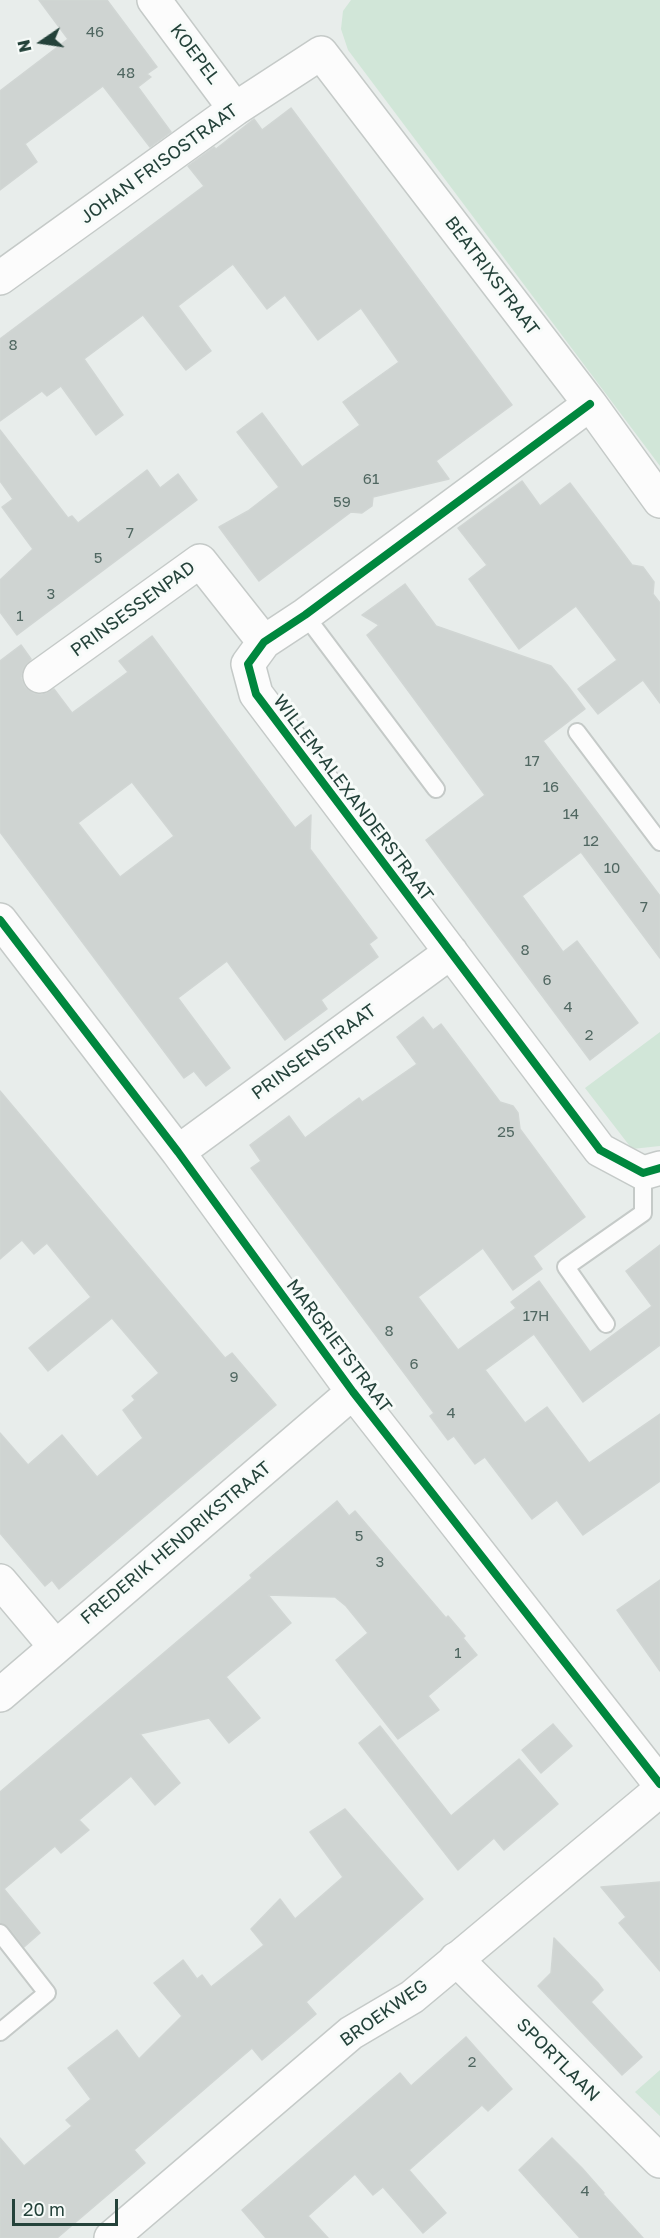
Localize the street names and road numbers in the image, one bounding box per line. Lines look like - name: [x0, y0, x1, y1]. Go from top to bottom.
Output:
- street label: KOEPEL: [165, 20, 225, 88]
- street label: JOHAN FRISOSTRAAT: [76, 100, 242, 228]
- street label: BEATRIXSTRAAT: [440, 212, 544, 340]
- street label: PRINSESSENPAD: [67, 557, 199, 661]
- street label: WILLEM-ALEXANDERSTRAAT: [268, 691, 438, 905]
- street label: PRINSENSTRAAT: [248, 1000, 380, 1104]
- street label: MARGRIETSTRAAT: [282, 1275, 396, 1417]
- street label: FREDERIK HENDRIKSTRAAT: [76, 1457, 276, 1629]
- street label: BROEKWEG: [336, 1975, 432, 2051]
- street label: SPORTLAAN: [512, 2014, 604, 2106]

